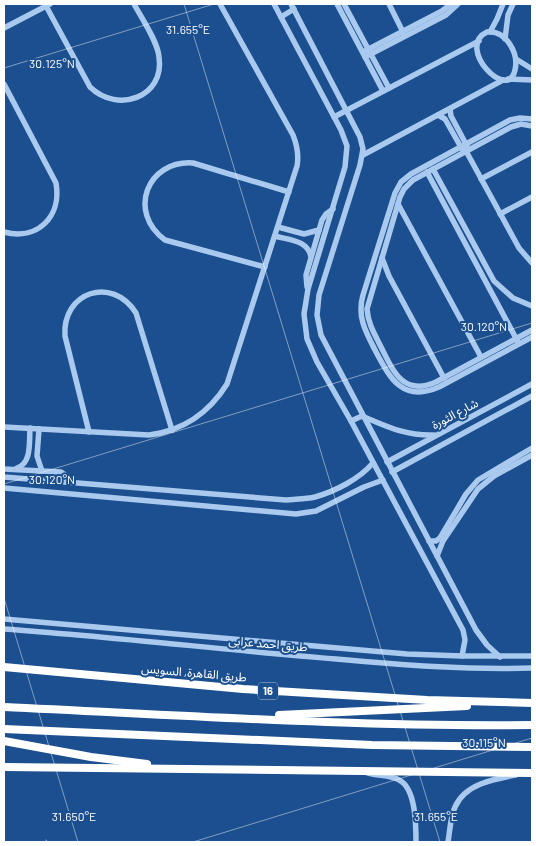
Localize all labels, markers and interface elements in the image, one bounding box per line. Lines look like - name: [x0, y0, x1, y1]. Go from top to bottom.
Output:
- text: 31.655°E: [166, 22, 210, 36]
- text: 30.125°N: [29, 56, 75, 70]
- text: 30.120°N: [461, 319, 507, 333]
- street label: شارع الثورة: [429, 395, 482, 434]
- text: 30.120°N: [29, 472, 75, 486]
- street label: طريق احمد عرابى: [228, 633, 308, 655]
- street label: طريق القاهرة, السويس: [141, 660, 247, 686]
- road number: 16: [258, 682, 278, 699]
- text: 30.115°N: [462, 735, 506, 749]
- text: 31.650°E: [52, 809, 96, 823]
- text: 31.655°E: [414, 809, 458, 823]

